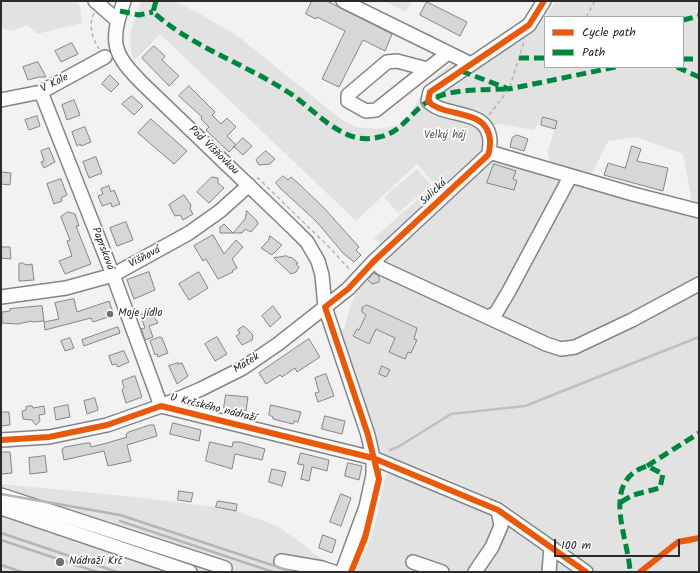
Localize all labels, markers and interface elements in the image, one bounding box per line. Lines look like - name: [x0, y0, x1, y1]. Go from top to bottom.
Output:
- legend: [544, 16, 684, 68]
- text: Cycle path: [582, 23, 636, 42]
- text: Path: [582, 43, 605, 62]
- street label: V Kole: [39, 71, 71, 97]
- street label: Pod Višňovkou: [185, 124, 241, 178]
- park label: Velký háj: [424, 129, 466, 143]
- street label: Sulická: [418, 177, 450, 209]
- street label: Paprsková: [88, 226, 116, 272]
- street label: Višňová: [127, 244, 163, 272]
- place label: Moje jídlo: [118, 307, 162, 321]
- marker: Moje jídlo: [105, 309, 115, 319]
- street label: Matek: [232, 351, 262, 377]
- street label: U Krčského nádraží: [168, 392, 258, 426]
- scale bar: [556, 531, 682, 557]
- text: 100 m: [561, 536, 591, 555]
- place label: Nádraží Krč: [69, 555, 123, 569]
- marker: Nádraží Krč: [54, 556, 66, 568]

